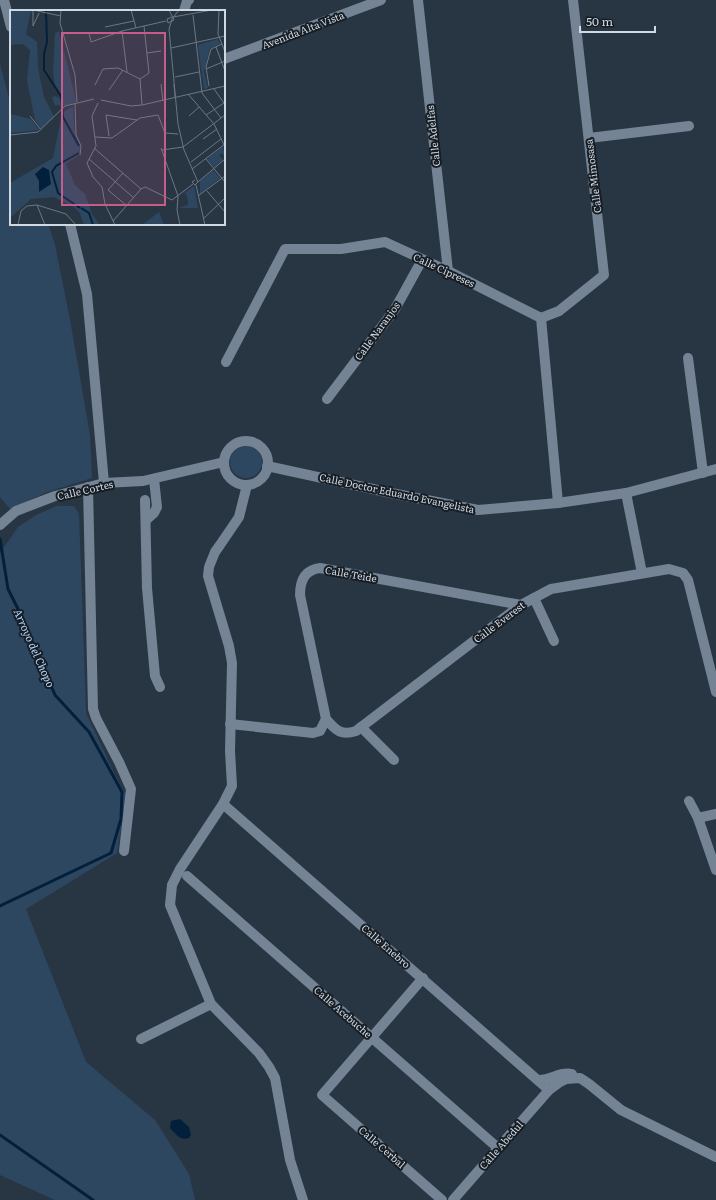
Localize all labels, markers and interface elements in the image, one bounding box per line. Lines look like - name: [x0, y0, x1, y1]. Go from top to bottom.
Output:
- street label: Avenida Alta Vista: [260, 7, 347, 52]
- scale bar: [580, 8, 655, 34]
- inset map: [10, 10, 225, 225]
- text: 50 m: [586, 12, 613, 30]
- street label: Calle Adelfas: [422, 104, 443, 167]
- street label: Calle Mimosasa: [580, 138, 604, 214]
- street label: Calle Cipreses: [411, 249, 478, 291]
- street label: Calle Naranjos: [350, 298, 403, 363]
- street label: Calle Doctor Eduardo Evangelista: [318, 469, 477, 516]
- street label: Calle Cortes: [55, 476, 115, 503]
- street label: Calle Teide: [324, 562, 378, 585]
- street label: Calle Everest: [470, 597, 528, 646]
- water label: Arroyo del Chopo: [10, 606, 59, 690]
- street label: Calle Enebro: [359, 920, 414, 971]
- street label: Calle Acebuche: [311, 982, 376, 1041]
- street label: Calle Abedul: [475, 1117, 526, 1172]
- street label: Calle Cerbal: [356, 1122, 409, 1172]

